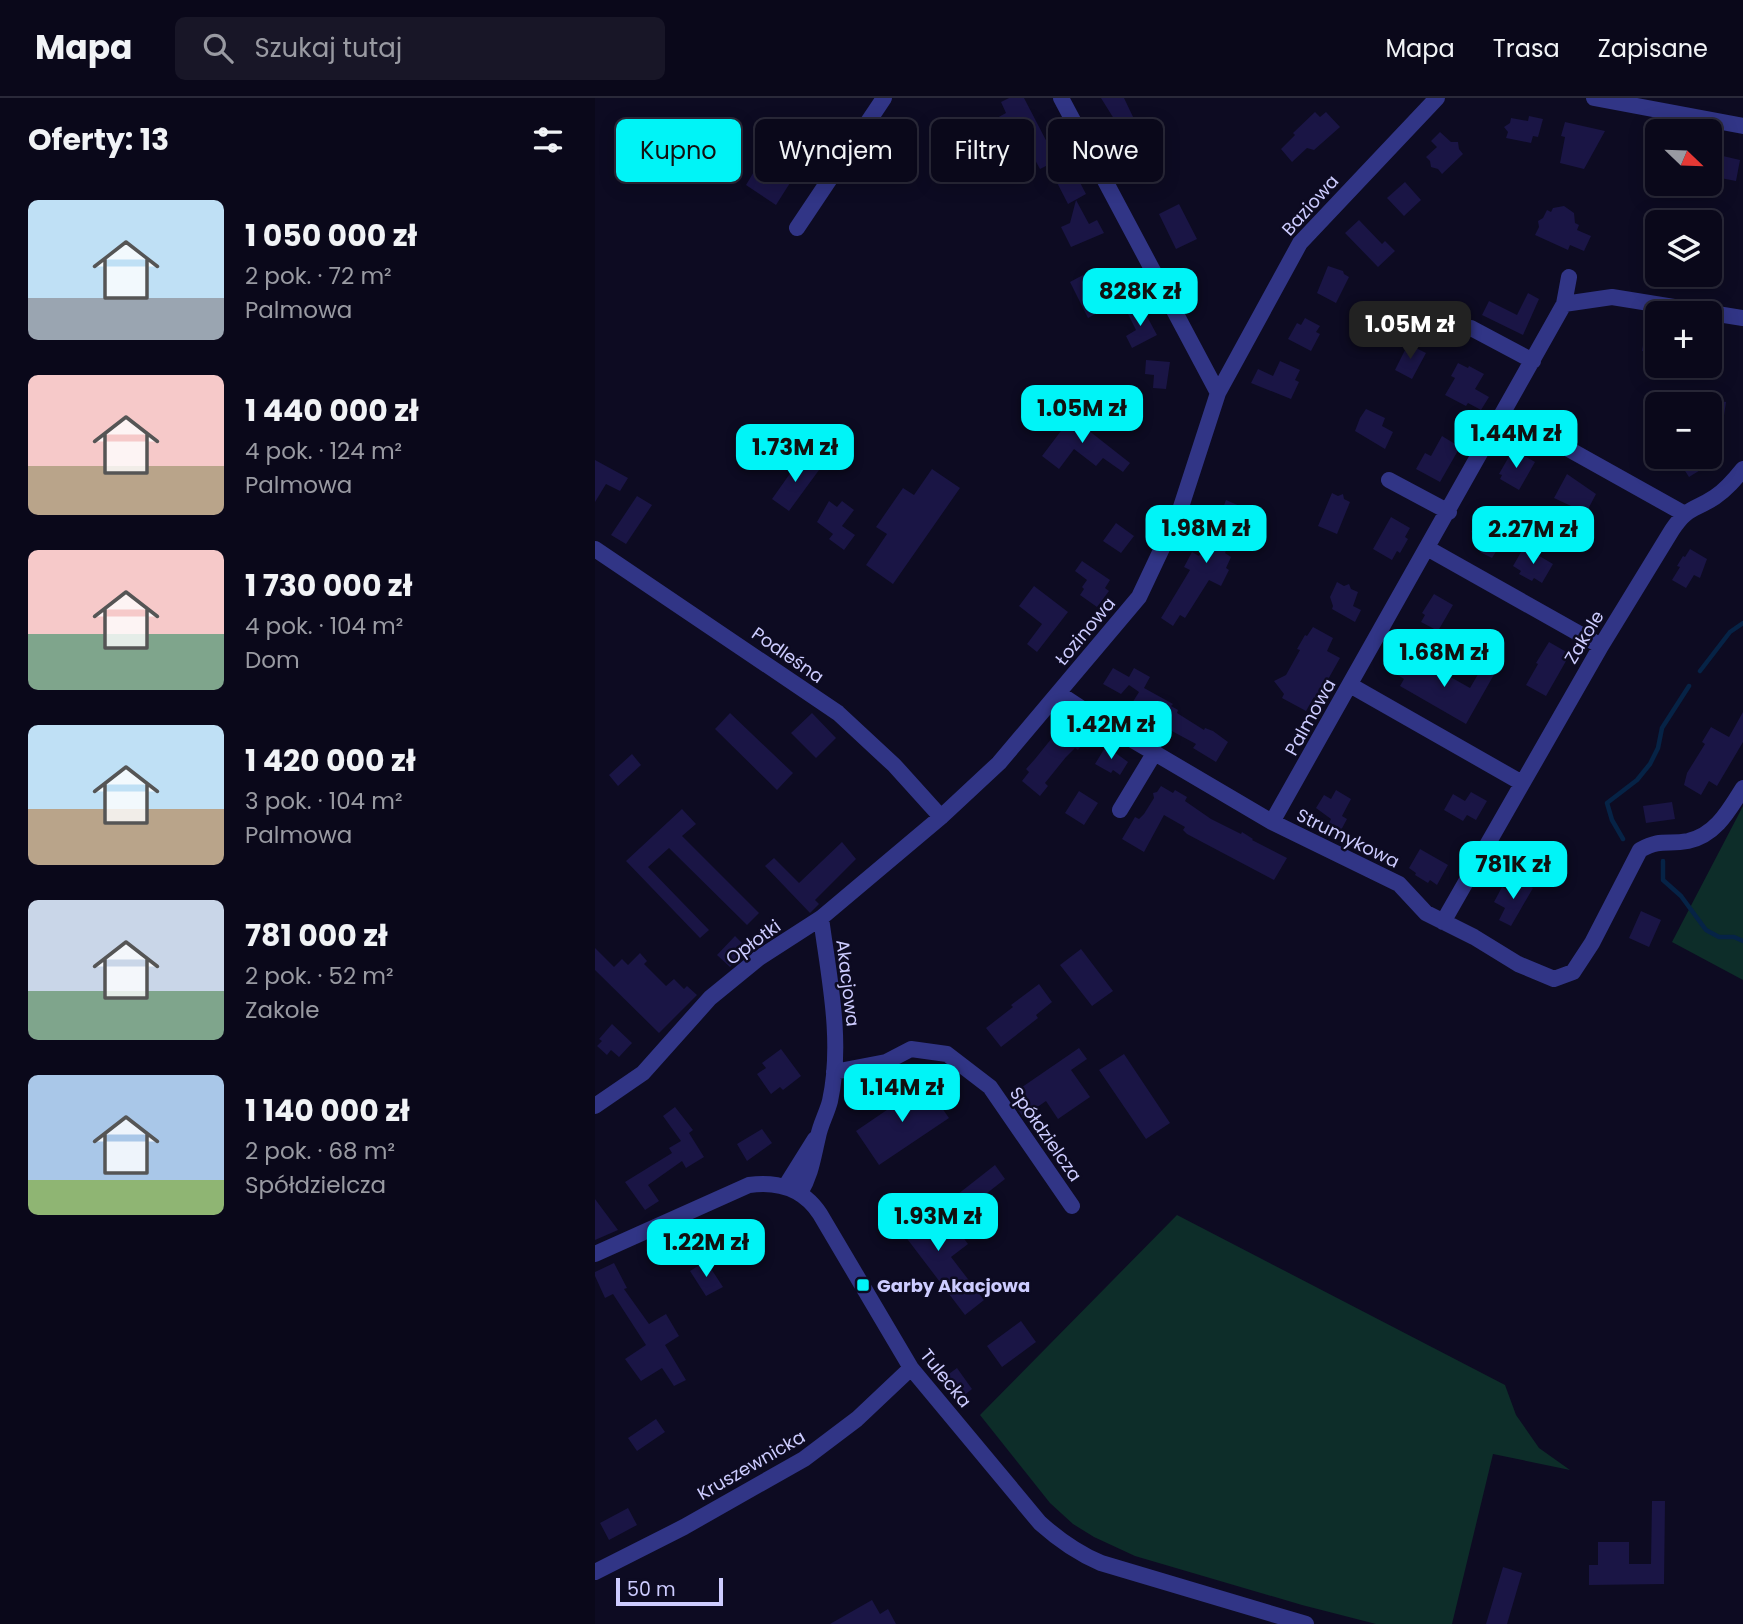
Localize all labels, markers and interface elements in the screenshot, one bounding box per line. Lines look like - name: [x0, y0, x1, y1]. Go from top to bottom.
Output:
- search box: [175, 17, 665, 80]
- text: Mapa: [35, 24, 133, 71]
- icon: search: [199, 29, 237, 67]
- text: Szukaj tutaj: [255, 30, 402, 66]
- text: Mapa: [1385, 32, 1455, 65]
- text: Trasa: [1493, 32, 1560, 65]
- text: Zapisane: [1598, 32, 1708, 65]
- text: Oferty: 13: [28, 118, 169, 161]
- chip: Kupno: [616, 119, 741, 182]
- chip: Wynajem: [755, 119, 917, 182]
- chip: Filtry: [931, 119, 1034, 182]
- chip: Nowe: [1048, 119, 1163, 182]
- north arrow: [1645, 119, 1722, 196]
- map controls: [1645, 119, 1722, 469]
- icon: filters: [529, 121, 567, 159]
- street label: Baziowa: [1276, 169, 1344, 241]
- button: layers: [1645, 210, 1722, 287]
- text: 1 050 000 zł: [245, 214, 417, 257]
- icon: home: [84, 228, 168, 312]
- text: 2 pok. · 72 m²: [245, 260, 392, 292]
- pin: 828K zł: [1075, 268, 1205, 328]
- text: 828K zł: [1099, 275, 1181, 307]
- text: Palmowa: [245, 294, 352, 326]
- button: +: [1645, 301, 1722, 378]
- pin: 1.05M zł: [1338, 302, 1482, 361]
- text: 1.05M zł: [1365, 308, 1455, 340]
- pin: 1.05M zł: [1010, 386, 1154, 445]
- text: 1 440 000 zł: [245, 389, 419, 432]
- text: 1.05M zł: [1037, 392, 1127, 424]
- button: −: [1645, 392, 1722, 469]
- icon: home: [84, 403, 168, 487]
- pin: 1.44M zł: [1444, 410, 1588, 470]
- text: 1.44M zł: [1470, 417, 1562, 449]
- pin: 1.73M zł: [723, 424, 867, 484]
- text: 1.73M zł: [752, 431, 838, 463]
- text: 4 pok. · 124 m²: [245, 435, 402, 467]
- text: Palmowa: [245, 469, 352, 501]
- pin: 1.98M zł: [1134, 505, 1278, 565]
- pin: 2.27M zł: [1461, 506, 1605, 566]
- text: 1.98M zł: [1162, 512, 1250, 544]
- text: 2.27M zł: [1488, 513, 1578, 545]
- text: 1 730 000 zł: [245, 564, 412, 607]
- icon: home: [84, 578, 168, 662]
- street label: Łozinowa: [1049, 592, 1121, 670]
- street label: Zakole: [1558, 606, 1610, 668]
- text: 4 pok. · 104 m²: [245, 610, 403, 642]
- street label: Podleśna: [747, 621, 829, 689]
- pin: 1.68M zł: [1372, 630, 1516, 689]
- text: 1.68M zł: [1399, 636, 1489, 668]
- text: Dom: [245, 644, 300, 676]
- street label: Palmowa: [1279, 674, 1341, 760]
- pin: 1.42M zł: [1039, 702, 1183, 761]
- text: 1.42M zł: [1067, 708, 1155, 740]
- text: 1 420 000 zł: [245, 739, 416, 782]
- icon: home: [84, 753, 168, 837]
- text: 3 pok. · 104 m²: [245, 785, 402, 817]
- street label: Strumykowa: [1292, 802, 1404, 874]
- text: Palmowa: [245, 819, 352, 851]
- pin: 781K zł: [1448, 842, 1578, 901]
- text: 781K zł: [1475, 848, 1551, 880]
- street label: Opłotki: [720, 913, 786, 971]
- text: 781 000 zł: [245, 914, 388, 957]
- icon: home: [84, 928, 168, 1012]
- street label: Akacjowa: [830, 938, 866, 1028]
- text: 2 pok. · 52 m²: [245, 960, 394, 992]
- text: Zakole: [245, 994, 319, 1026]
- pin: 1.14M zł: [830, 1065, 974, 1124]
- text: 1.14M zł: [860, 1071, 944, 1103]
- street label: Spółdzielcza: [1004, 1082, 1088, 1186]
- text: 1 140 000 zł: [245, 1089, 410, 1132]
- icon: home: [84, 1103, 168, 1187]
- text: 2 pok. · 68 m²: [245, 1135, 395, 1167]
- text: Spółdzielcza: [245, 1169, 386, 1201]
- pin: 1.93M zł: [866, 1194, 1010, 1253]
- text: 1.93M zł: [894, 1200, 982, 1232]
- pin: 1.22M zł: [634, 1220, 778, 1279]
- text: 1.22M zł: [663, 1226, 749, 1258]
- place label: Garby Akacjowa: [877, 1273, 1030, 1298]
- marker: Garby Akacjowa: [855, 1277, 871, 1293]
- street label: Tulecka: [915, 1343, 977, 1413]
- street label: Kruszewnicka: [692, 1424, 810, 1506]
- scale bar: [616, 1575, 723, 1607]
- text: 50 m: [627, 1576, 676, 1603]

